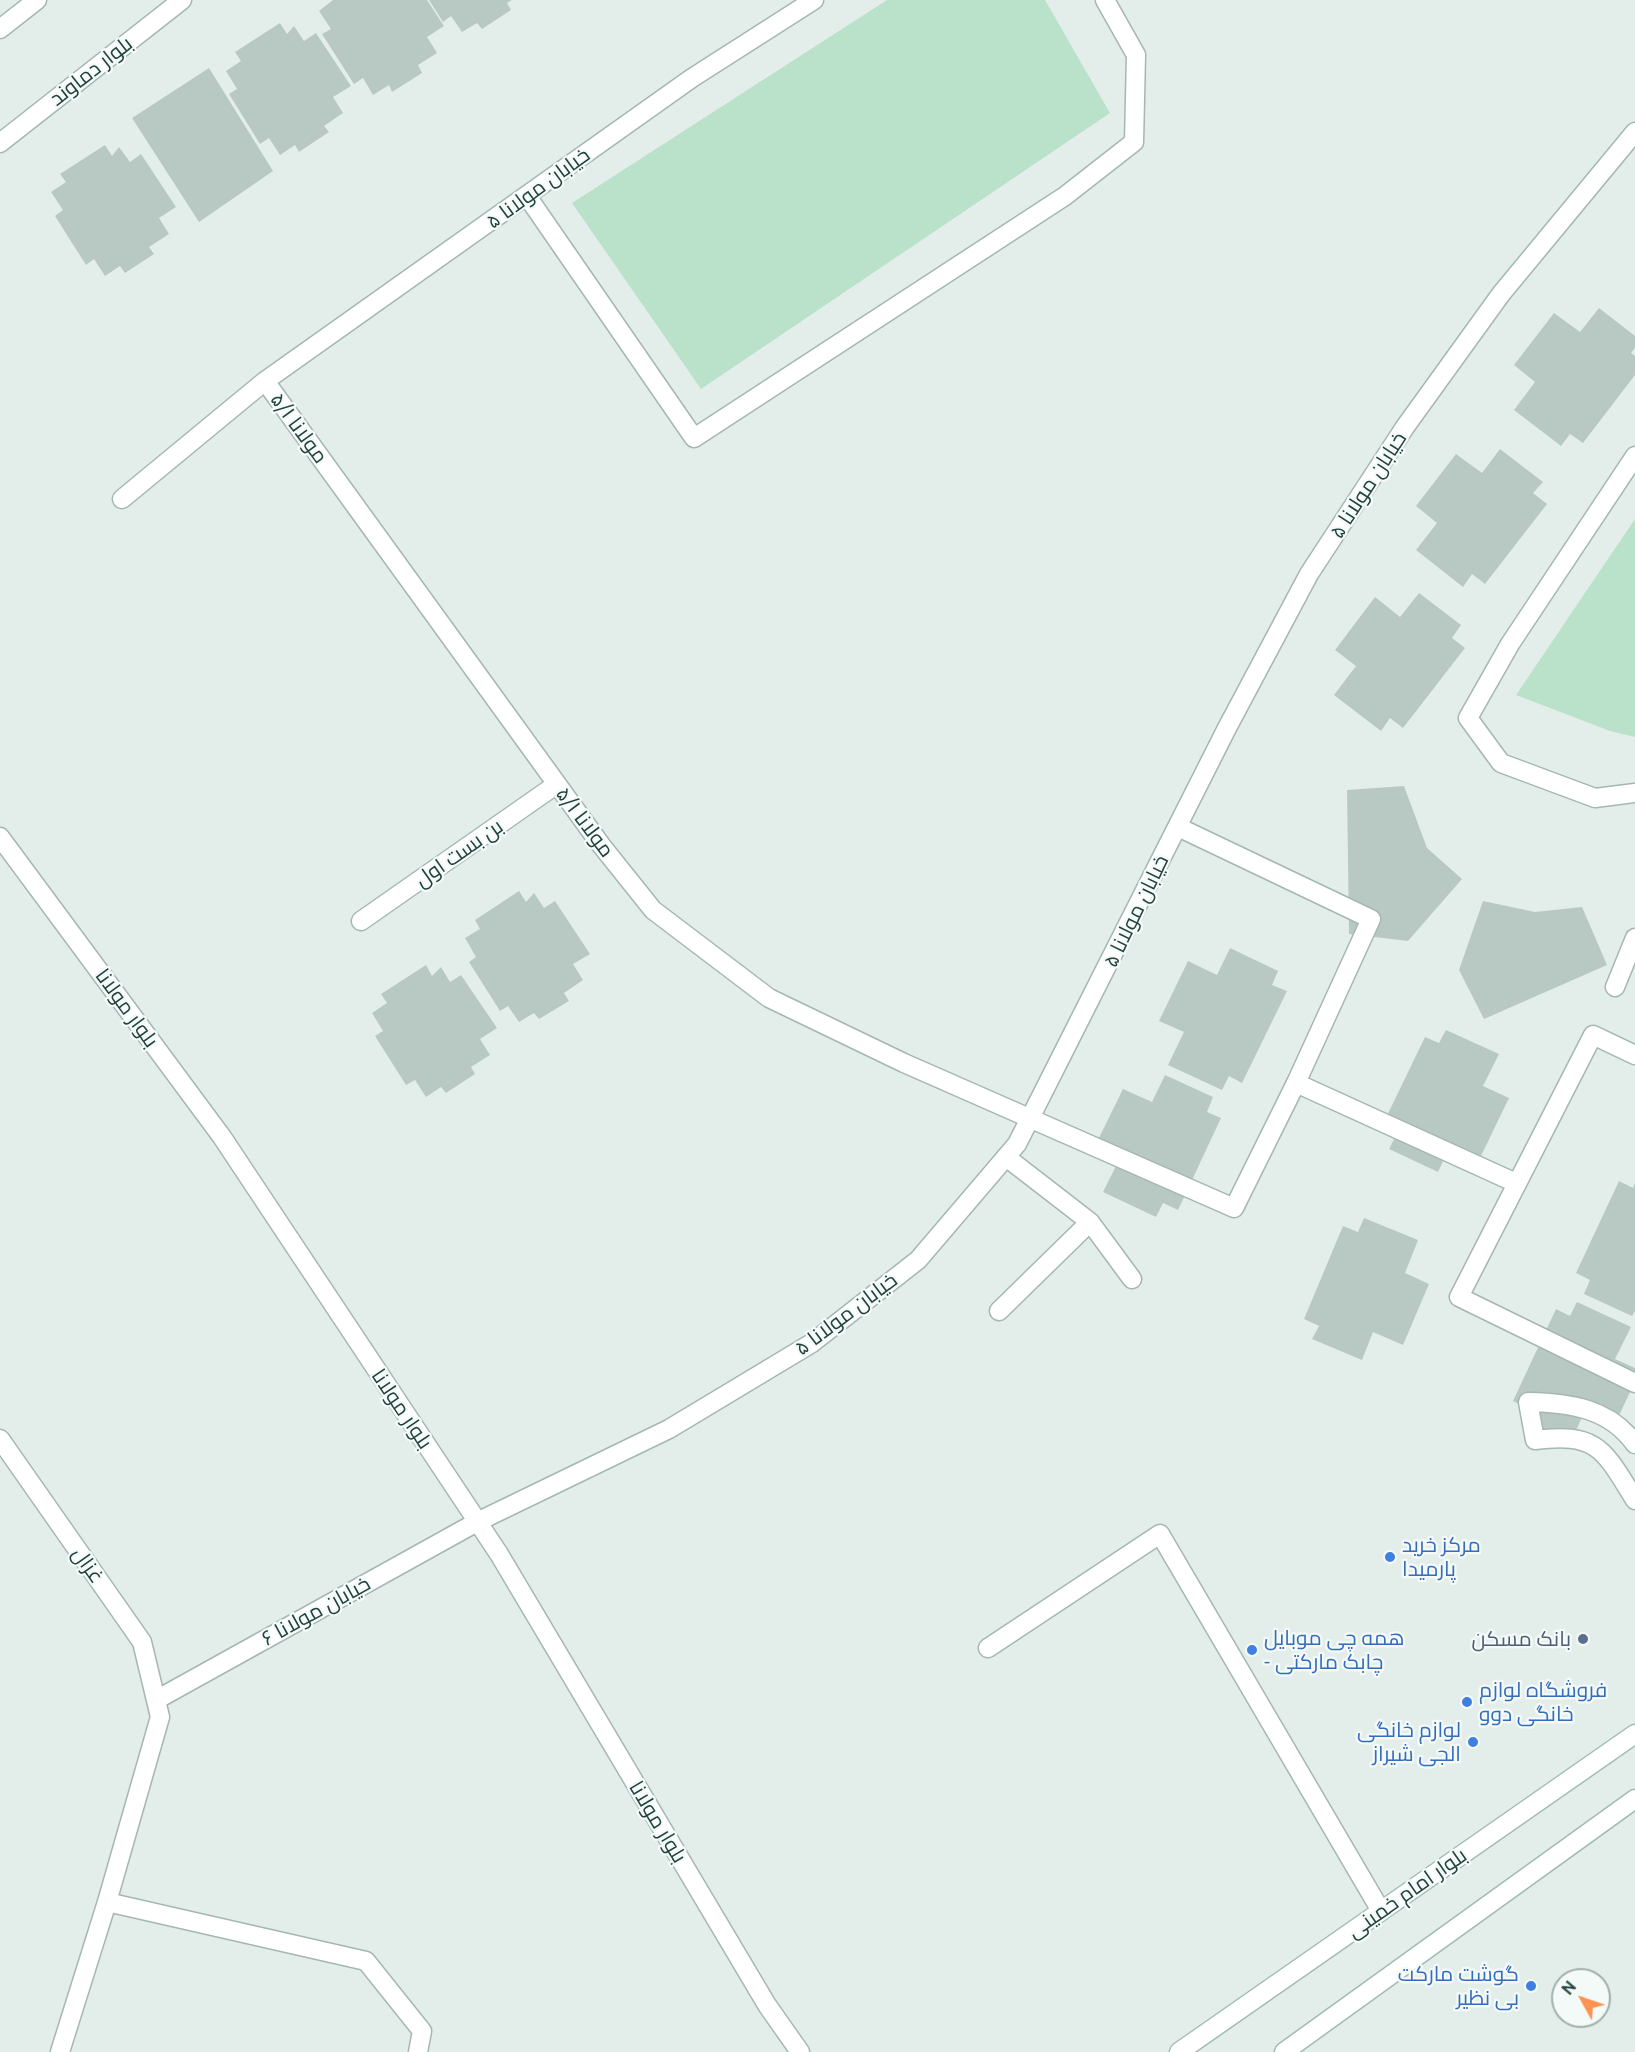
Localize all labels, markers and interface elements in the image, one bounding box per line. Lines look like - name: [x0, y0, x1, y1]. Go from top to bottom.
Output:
- street label: بلوار دماوند: [45, 31, 137, 111]
- street label: خیابان مولانا ۵: [481, 142, 595, 234]
- street label: مولانا ۵/۱: [265, 388, 333, 468]
- street label: خیابان مولانا ۵: [1324, 427, 1412, 543]
- street label: مولانا ۵/۱: [550, 782, 620, 862]
- street label: بن بست اول: [410, 813, 508, 893]
- street label: خیابان مولانا ۵: [1098, 851, 1174, 971]
- street label: بلوار مولانا: [90, 964, 164, 1052]
- street label: خیابان مولانا ۵: [790, 1267, 902, 1361]
- street label: بلوار مولانا: [366, 1364, 438, 1454]
- place label: مرکز خرید پارمیدا: [1402, 1532, 1481, 1582]
- street label: غزال: [67, 1542, 109, 1588]
- marker: مرکز خرید پارمیدا: [1383, 1550, 1397, 1564]
- street label: خیابان مولانا ۶: [257, 1571, 375, 1651]
- place label: همه چی موبایل - چابک مارکتی: [1264, 1625, 1405, 1675]
- place label: بانک مسکن: [1472, 1626, 1571, 1652]
- marker: بانک مسکن: [1576, 1632, 1590, 1646]
- marker: همه چی موبایل - چابک مارکتی: [1245, 1643, 1259, 1657]
- place label: فروشگاه لوازم خانگی دوو: [1479, 1677, 1607, 1727]
- marker: فروشگاه لوازم خانگی دوو: [1460, 1695, 1474, 1709]
- place label: لوازم خانگی الجی شیراز: [1357, 1717, 1461, 1767]
- marker: لوازم خانگی الجی شیراز: [1466, 1735, 1480, 1749]
- street label: بلوار مولانا: [624, 1776, 692, 1868]
- street label: بلوار امام خمینی: [1342, 1842, 1472, 1944]
- place label: گوشت مارکت بی نظیر: [1398, 1961, 1519, 2011]
- north arrow: [1551, 1968, 1611, 2028]
- text: N: [1558, 1977, 1579, 1998]
- marker: گوشت مارکت بی نظیر: [1524, 1979, 1538, 1993]

